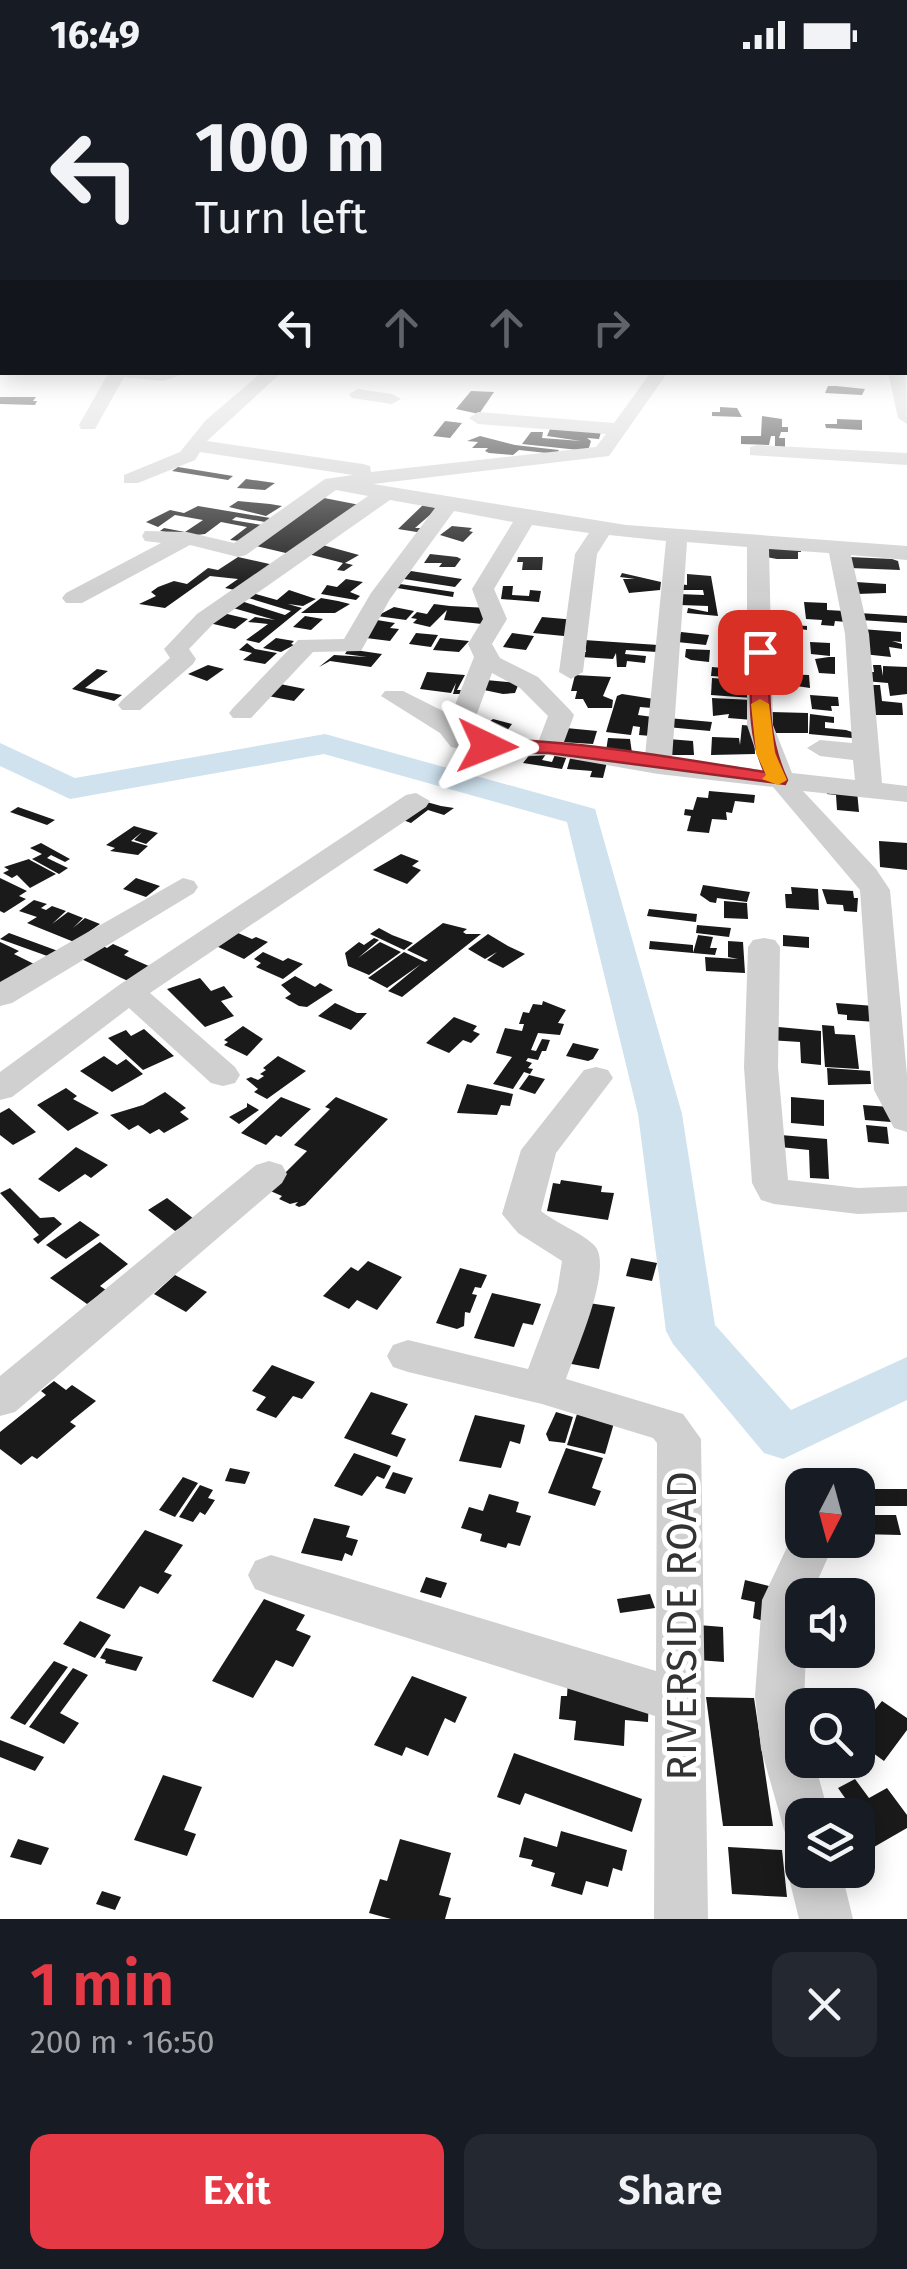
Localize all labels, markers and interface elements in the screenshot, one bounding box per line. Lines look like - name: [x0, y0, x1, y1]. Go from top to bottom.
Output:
- text: 16:49: [50, 12, 140, 58]
- text: 100 m: [195, 106, 385, 190]
- icon: left: [30, 110, 160, 240]
- text: Turn left: [195, 191, 367, 245]
- icon: left: [269, 300, 324, 355]
- icon: ahead: [374, 300, 429, 355]
- icon: ahead: [479, 300, 534, 355]
- icon: right: [584, 300, 639, 355]
- pin: [718, 610, 803, 695]
- icon: arrive: [733, 625, 788, 680]
- position arrow: [435, 694, 539, 798]
- north arrow: [785, 1468, 875, 1558]
- map controls: [785, 1468, 875, 1888]
- street label: RIVERSIDE ROAD: [657, 1471, 707, 1781]
- button: sound: [785, 1578, 875, 1668]
- button: search: [785, 1688, 875, 1778]
- button: layers: [785, 1798, 875, 1888]
- text: 1 min: [30, 1949, 175, 2021]
- button: close: [772, 1952, 877, 2057]
- text: 200 m · 16:50: [30, 2023, 215, 2061]
- button: Exit: [30, 2134, 444, 2249]
- button: Share: [464, 2134, 877, 2249]

